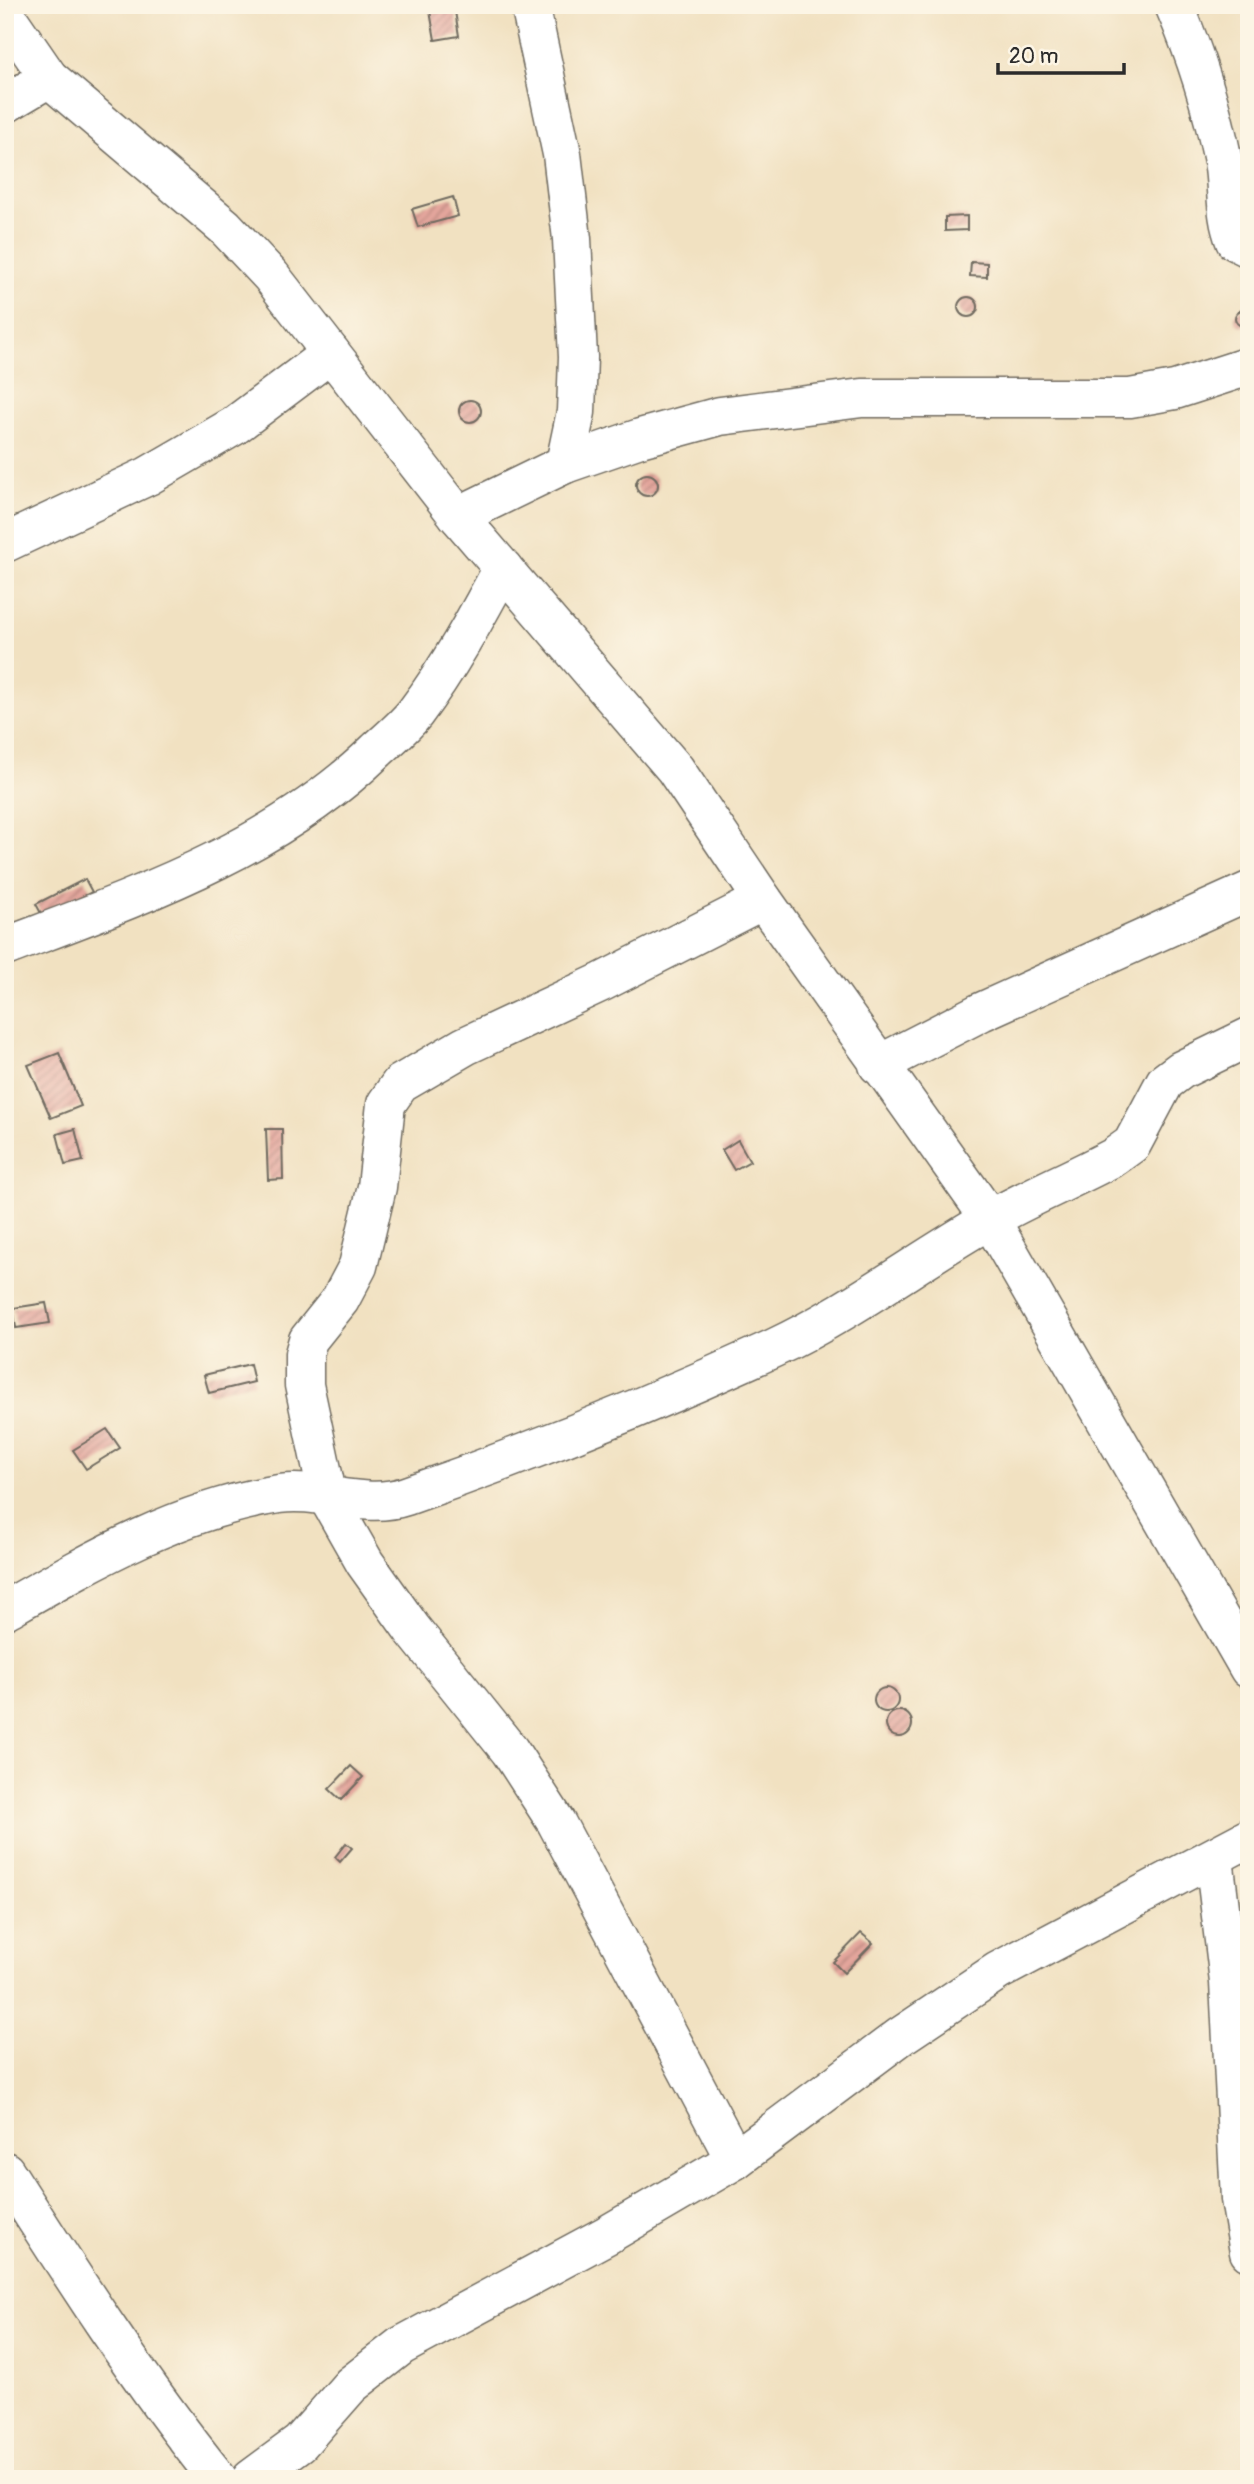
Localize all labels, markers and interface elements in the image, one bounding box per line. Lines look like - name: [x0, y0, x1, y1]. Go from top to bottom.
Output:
- scale bar: [998, 32, 1124, 76]
- text: 20 m: [1009, 43, 1058, 70]

